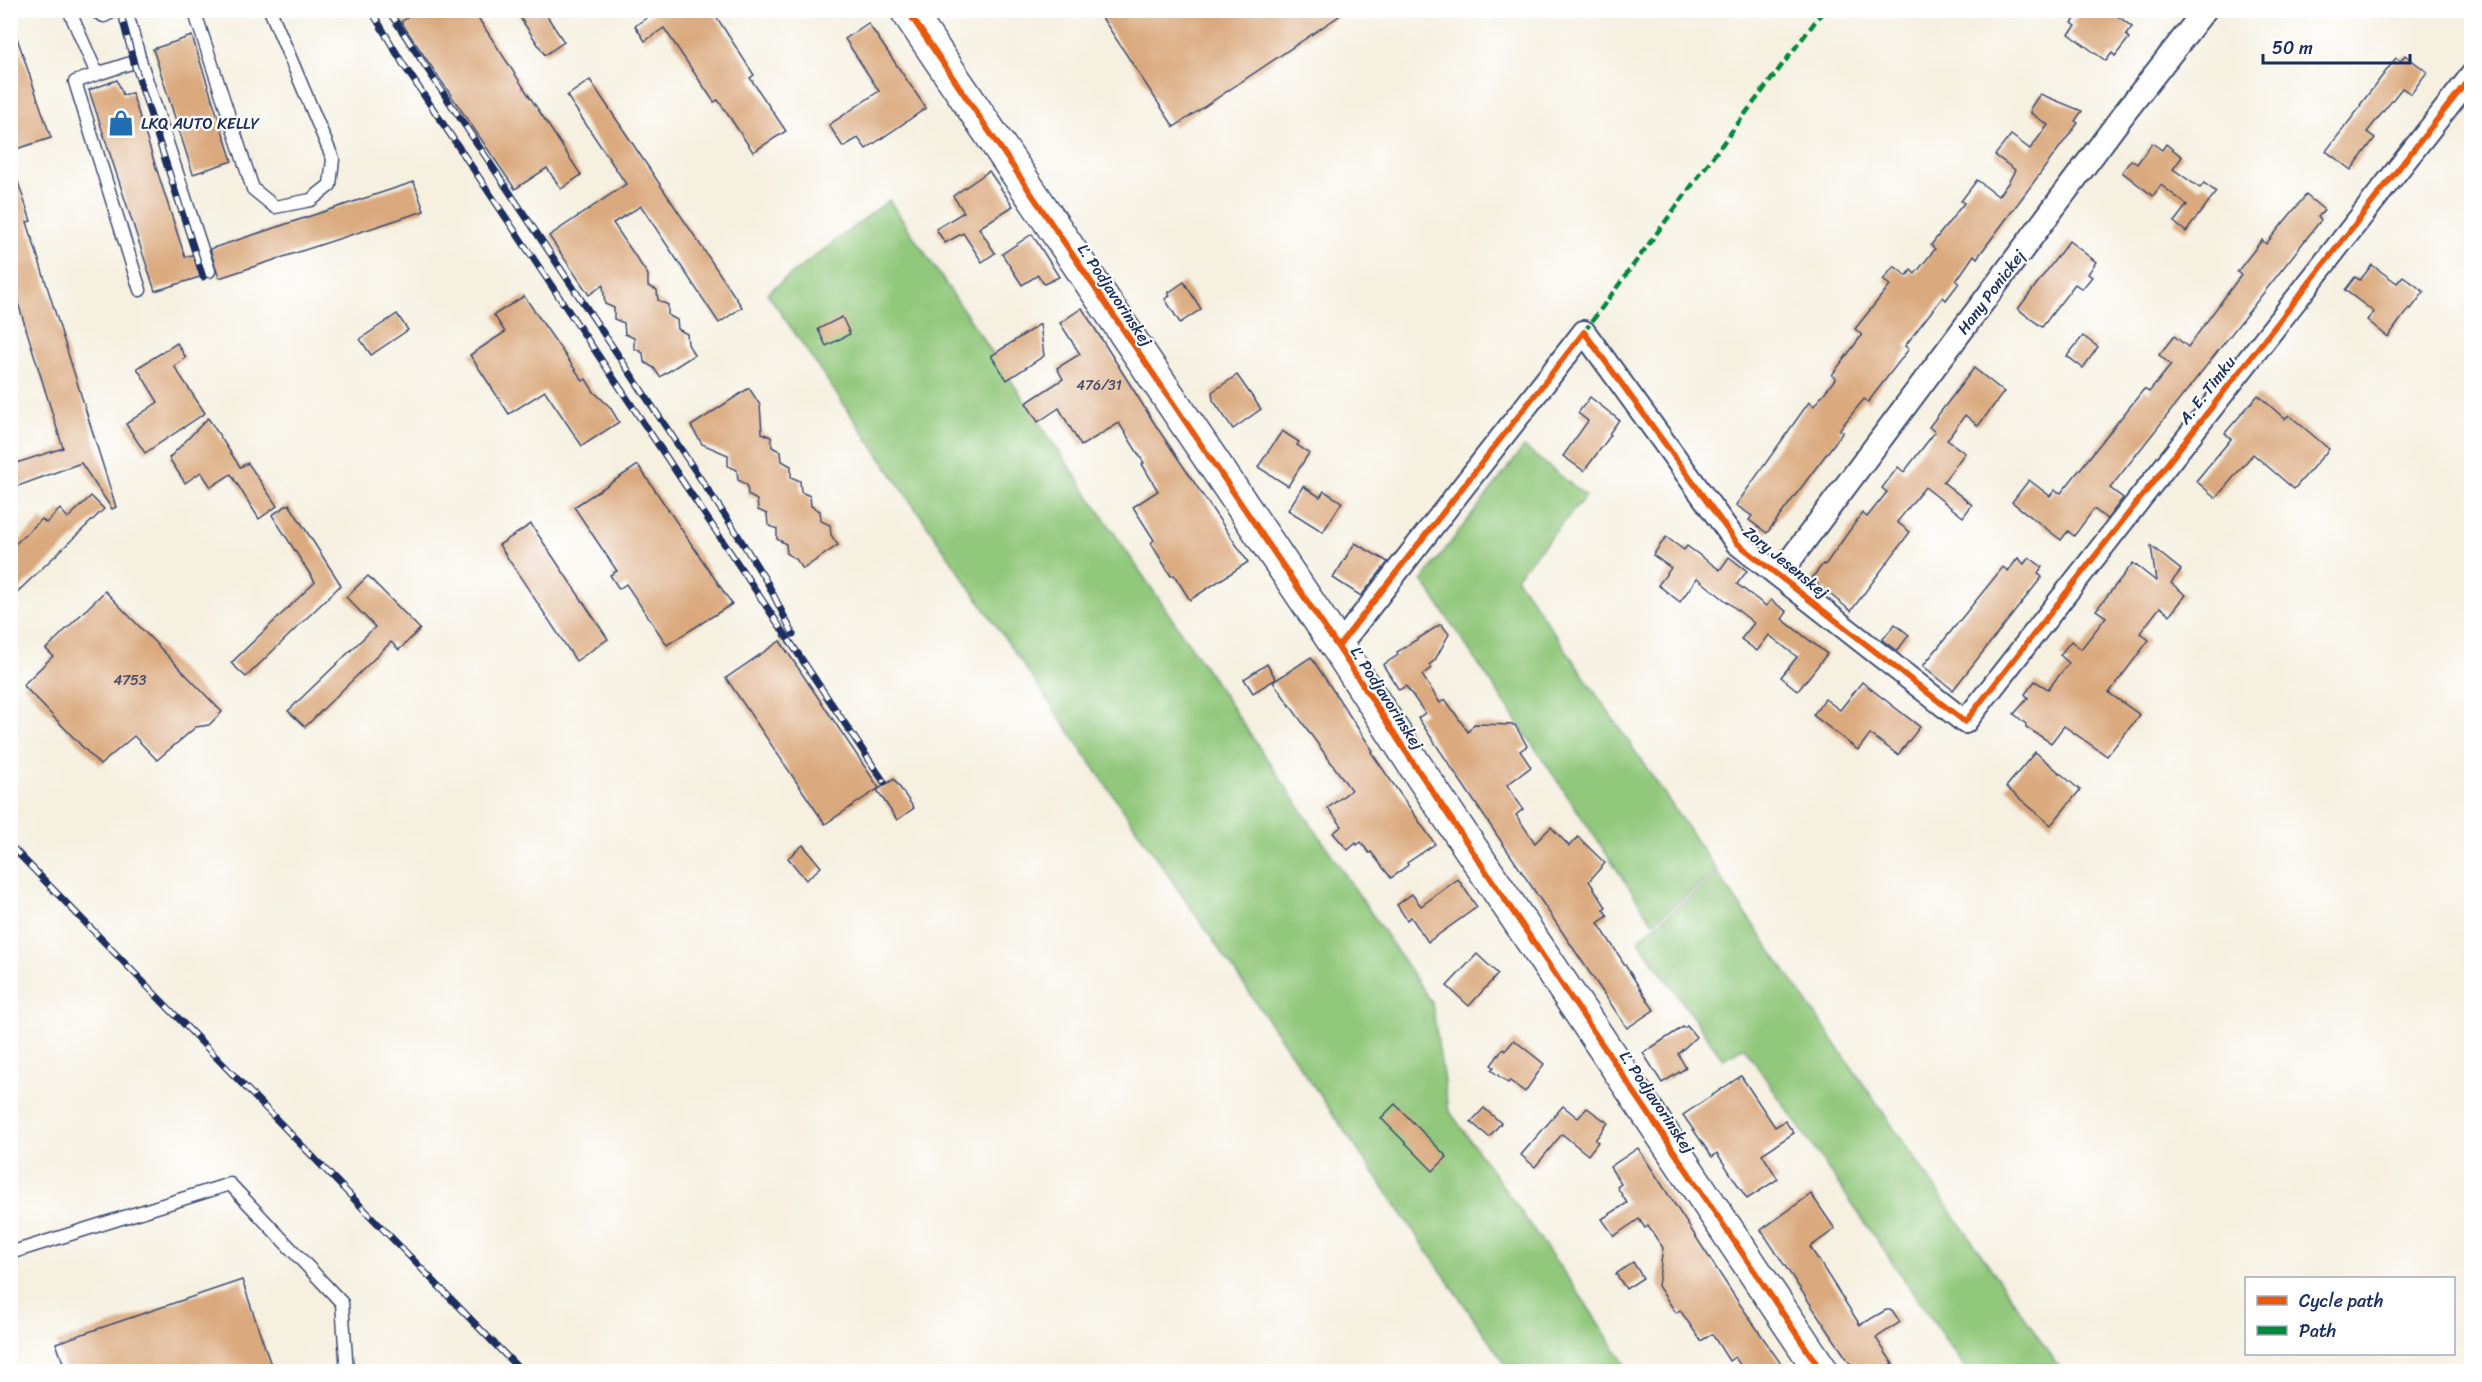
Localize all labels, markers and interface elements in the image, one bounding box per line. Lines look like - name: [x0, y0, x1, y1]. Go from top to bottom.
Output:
- scale bar: [2263, 27, 2410, 65]
- text: 50 m: [2272, 32, 2313, 64]
- shop icon: LKQ AUTO KELLY: [106, 108, 136, 138]
- place label: LKQ AUTO KELLY: [141, 109, 260, 138]
- street label: Ľ. Podjavorinskej: [1070, 237, 1161, 353]
- street label: Hany Ponickej: [1949, 242, 2034, 341]
- street label: A. E. Timku: [2170, 349, 2243, 431]
- house number: 476/31: [1076, 373, 1122, 398]
- street label: Zory Jesenskej: [1737, 518, 1836, 606]
- street label: Ľ. Podjavorinskej: [1342, 640, 1432, 757]
- house number: 4753: [114, 668, 147, 693]
- street label: Ľ. Podjavorinskej: [1612, 1044, 1703, 1160]
- legend: [2245, 1277, 2455, 1355]
- text: Cycle path: [2299, 1285, 2383, 1317]
- text: Path: [2299, 1315, 2336, 1347]

